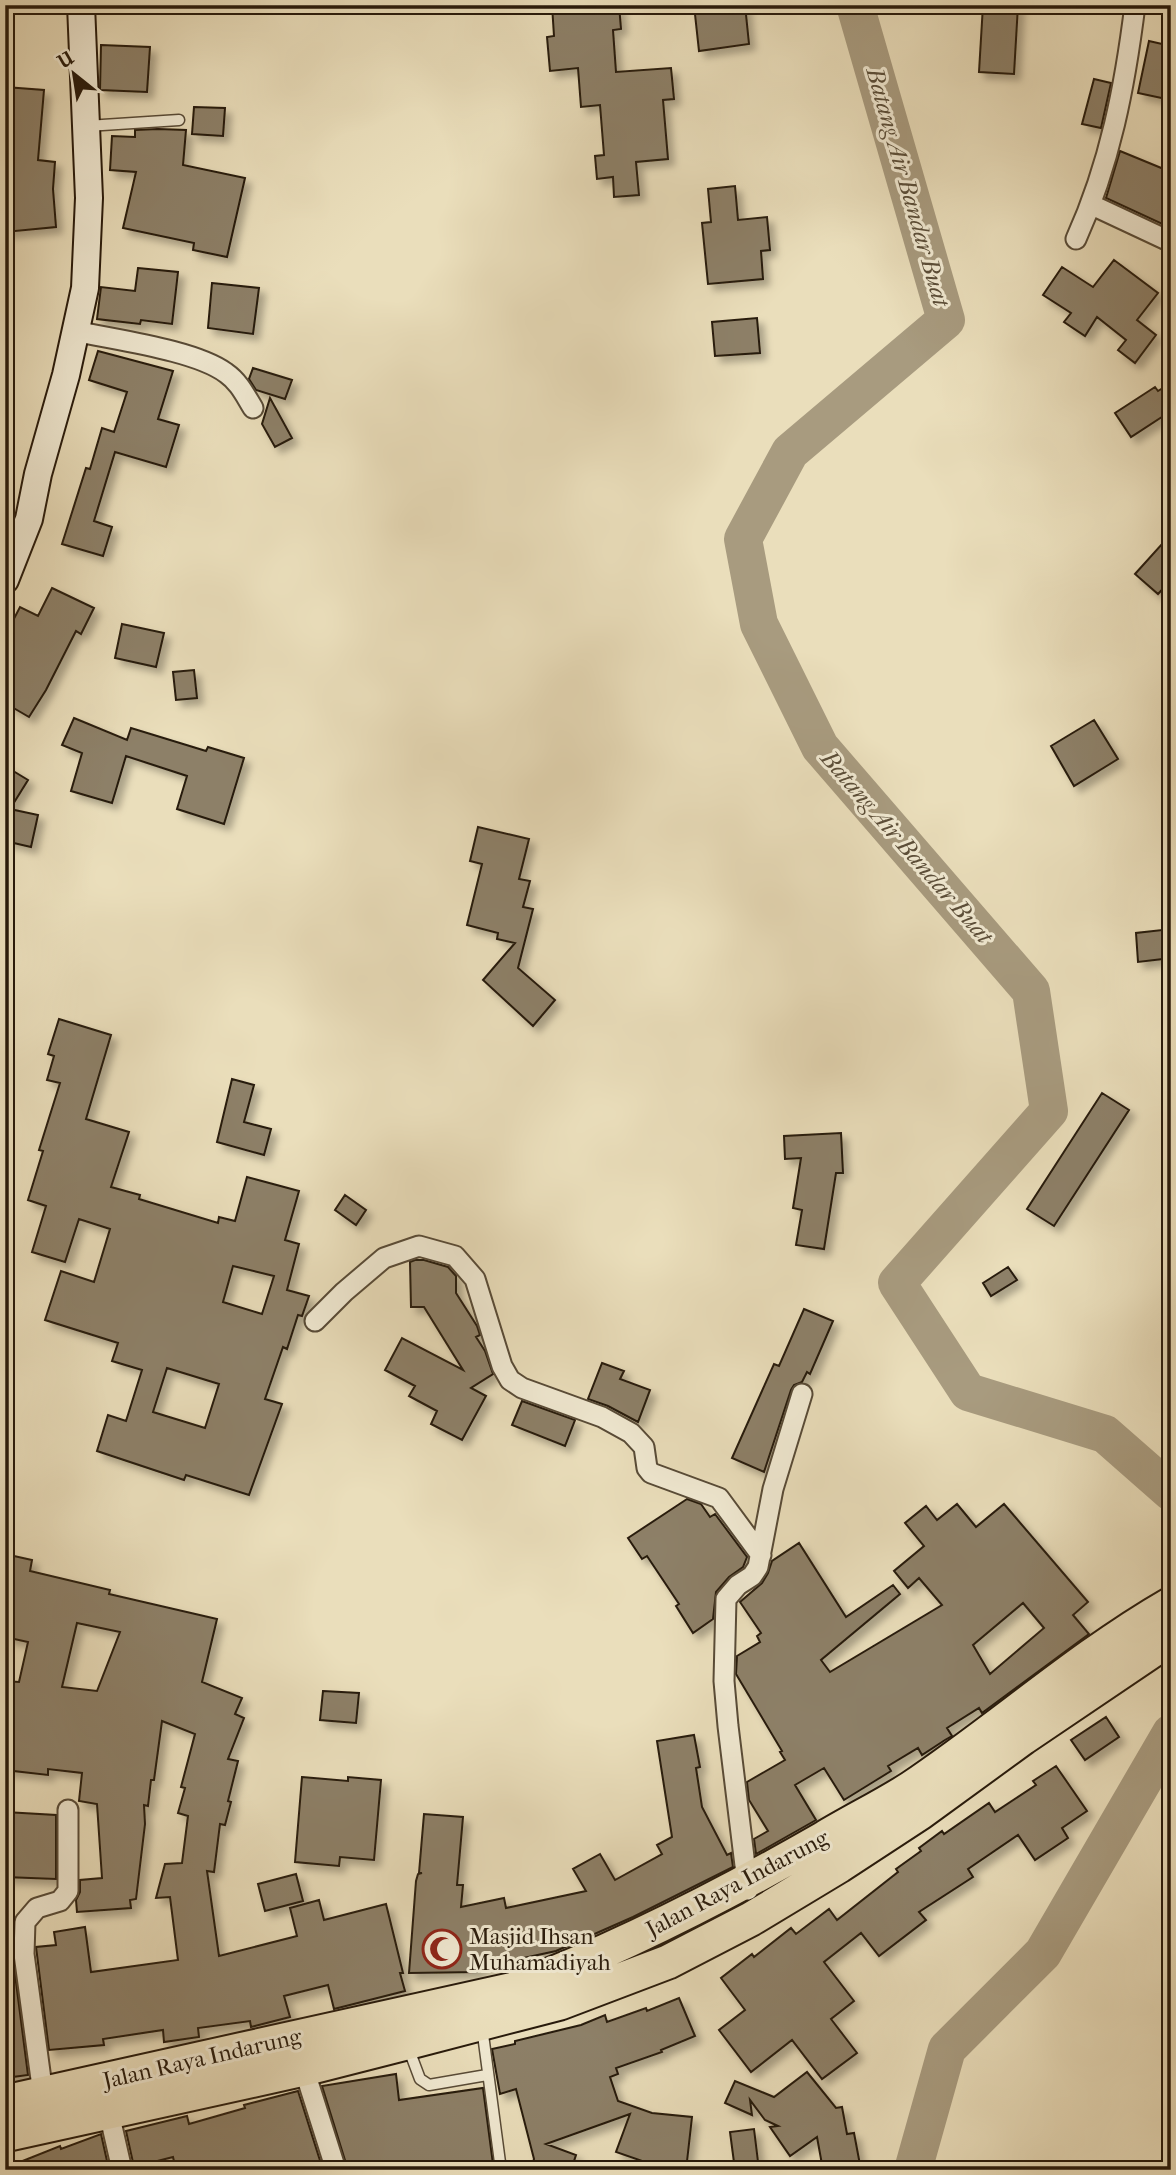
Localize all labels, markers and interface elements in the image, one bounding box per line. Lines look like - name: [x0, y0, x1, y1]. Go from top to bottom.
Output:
- north arrow: [38, 38, 108, 108]
- text: U: [53, 47, 78, 74]
- water label: Batang Air Bandar Buat: [860, 62, 956, 311]
- water label: Batang Air Bandar Buat: [814, 743, 1000, 951]
- street label: Jalan Raya Indarung: [640, 1824, 834, 1944]
- place label: Masjid Ihsan Muhamadiyah: [469, 1923, 611, 1976]
- mosque icon: Masjid Ihsan Muhamadiyah: [421, 1928, 463, 1970]
- street label: Jalan Raya Indarung: [98, 2022, 305, 2095]

